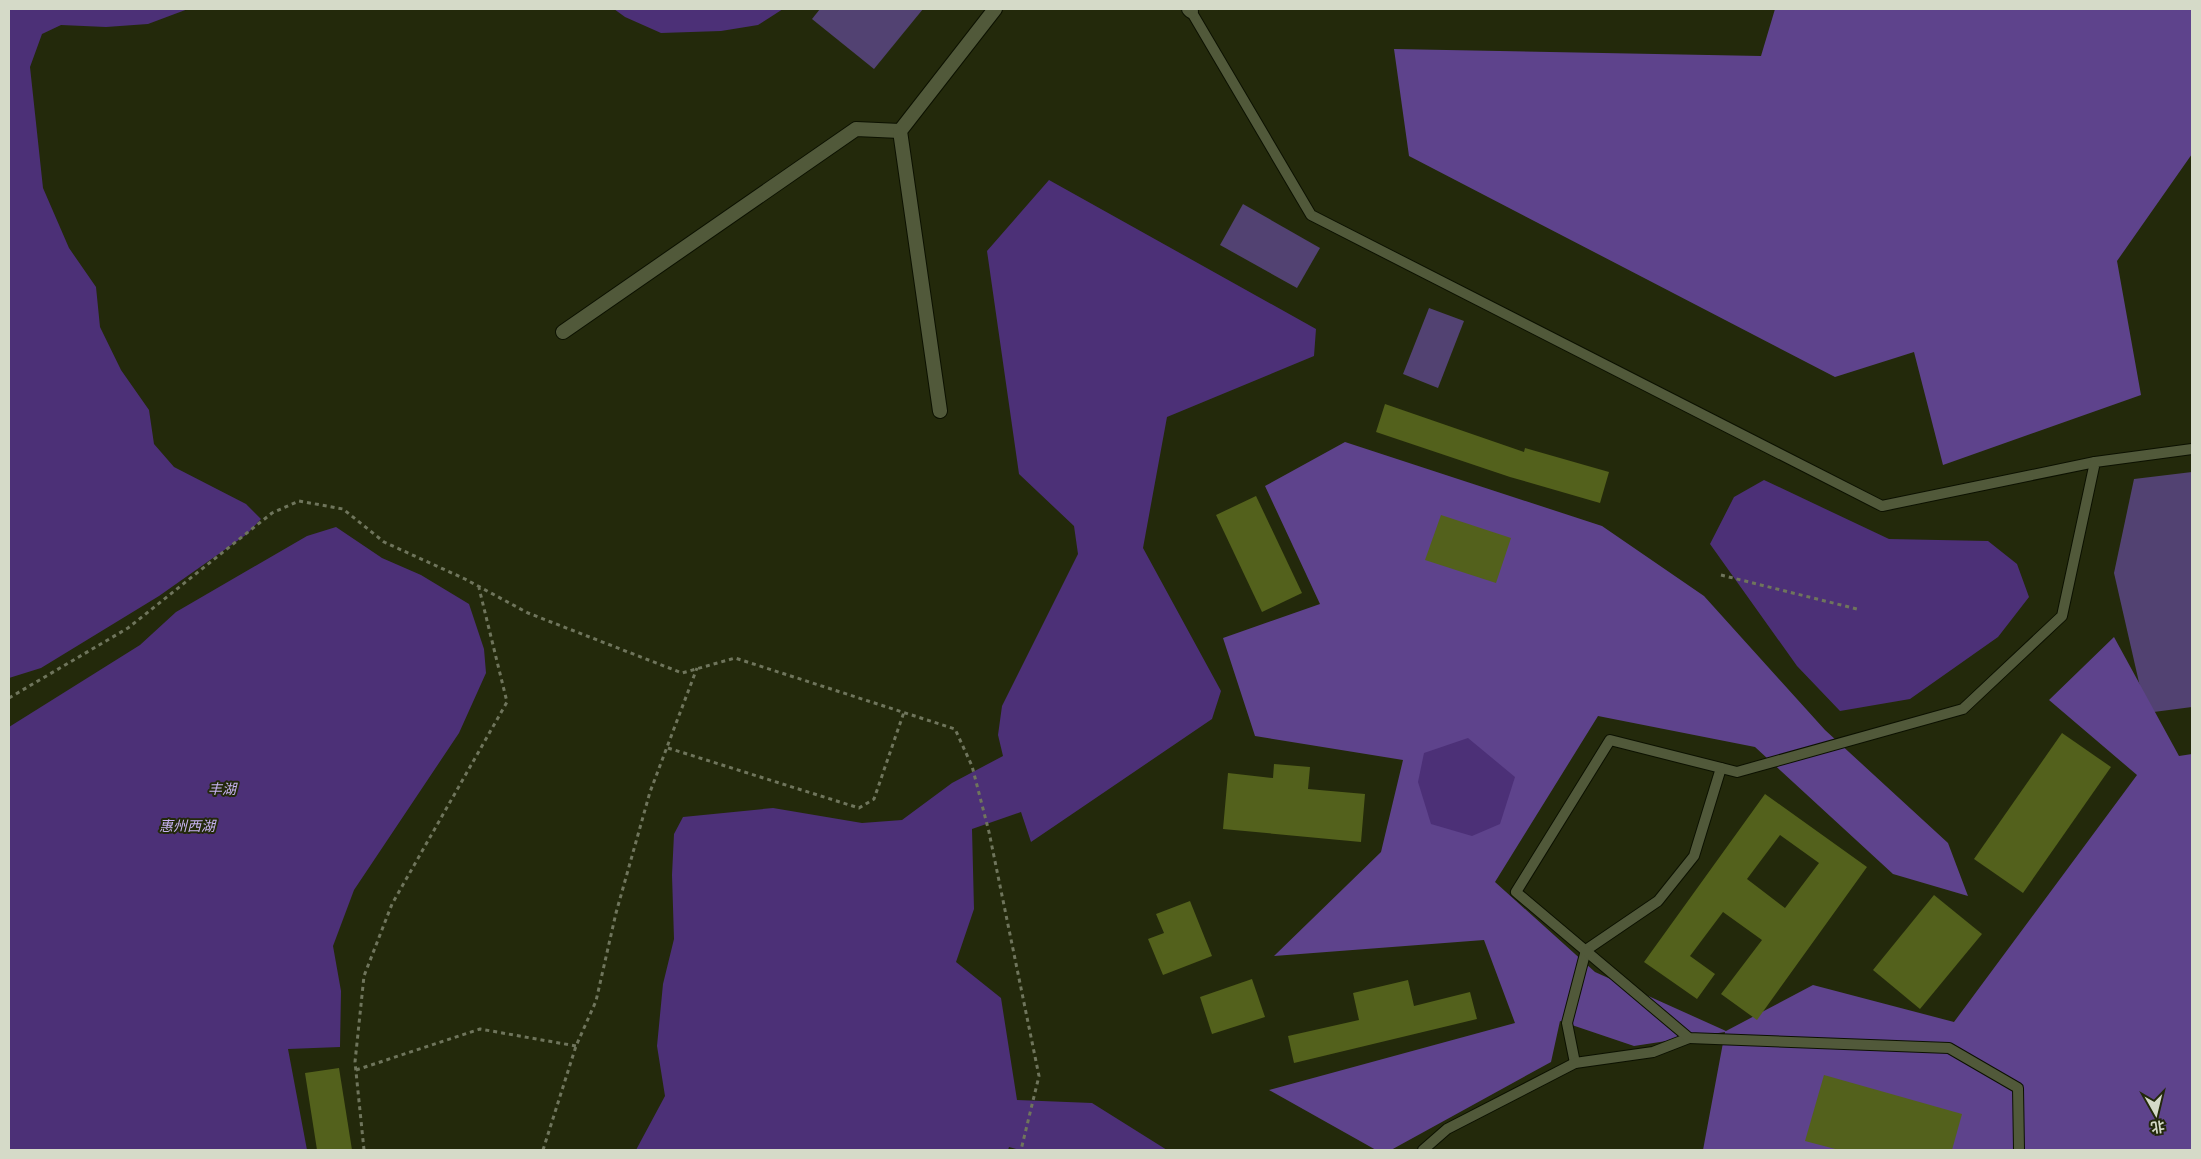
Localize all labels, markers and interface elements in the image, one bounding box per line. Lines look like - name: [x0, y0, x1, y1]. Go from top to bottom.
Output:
- water label: 丰湖: [208, 780, 238, 798]
- water label: 惠州西湖: [159, 817, 217, 835]
- north arrow: [2131, 1089, 2181, 1139]
- text: 北: [2150, 1117, 2166, 1137]

